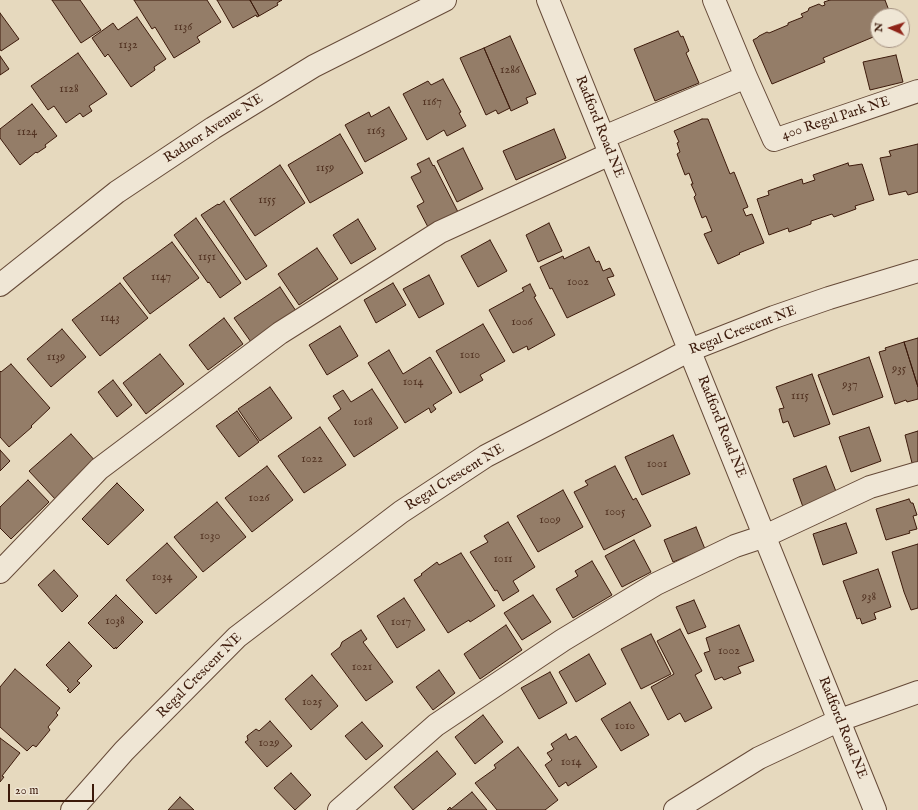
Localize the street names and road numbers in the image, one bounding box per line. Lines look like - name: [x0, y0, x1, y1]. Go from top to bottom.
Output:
- street label: Radford Road NE: [571, 73, 627, 181]
- street label: Radnor Avenue NE: [161, 91, 267, 167]
- street label: 400 Regal Park NE: [780, 94, 892, 144]
- street label: Regal Crescent NE: [687, 303, 799, 359]
- street label: Radford Road NE: [693, 373, 749, 481]
- street label: Regal Crescent NE: [402, 441, 508, 515]
- street label: Regal Crescent NE: [154, 630, 246, 722]
- street label: Radford Road NE: [814, 674, 870, 782]

